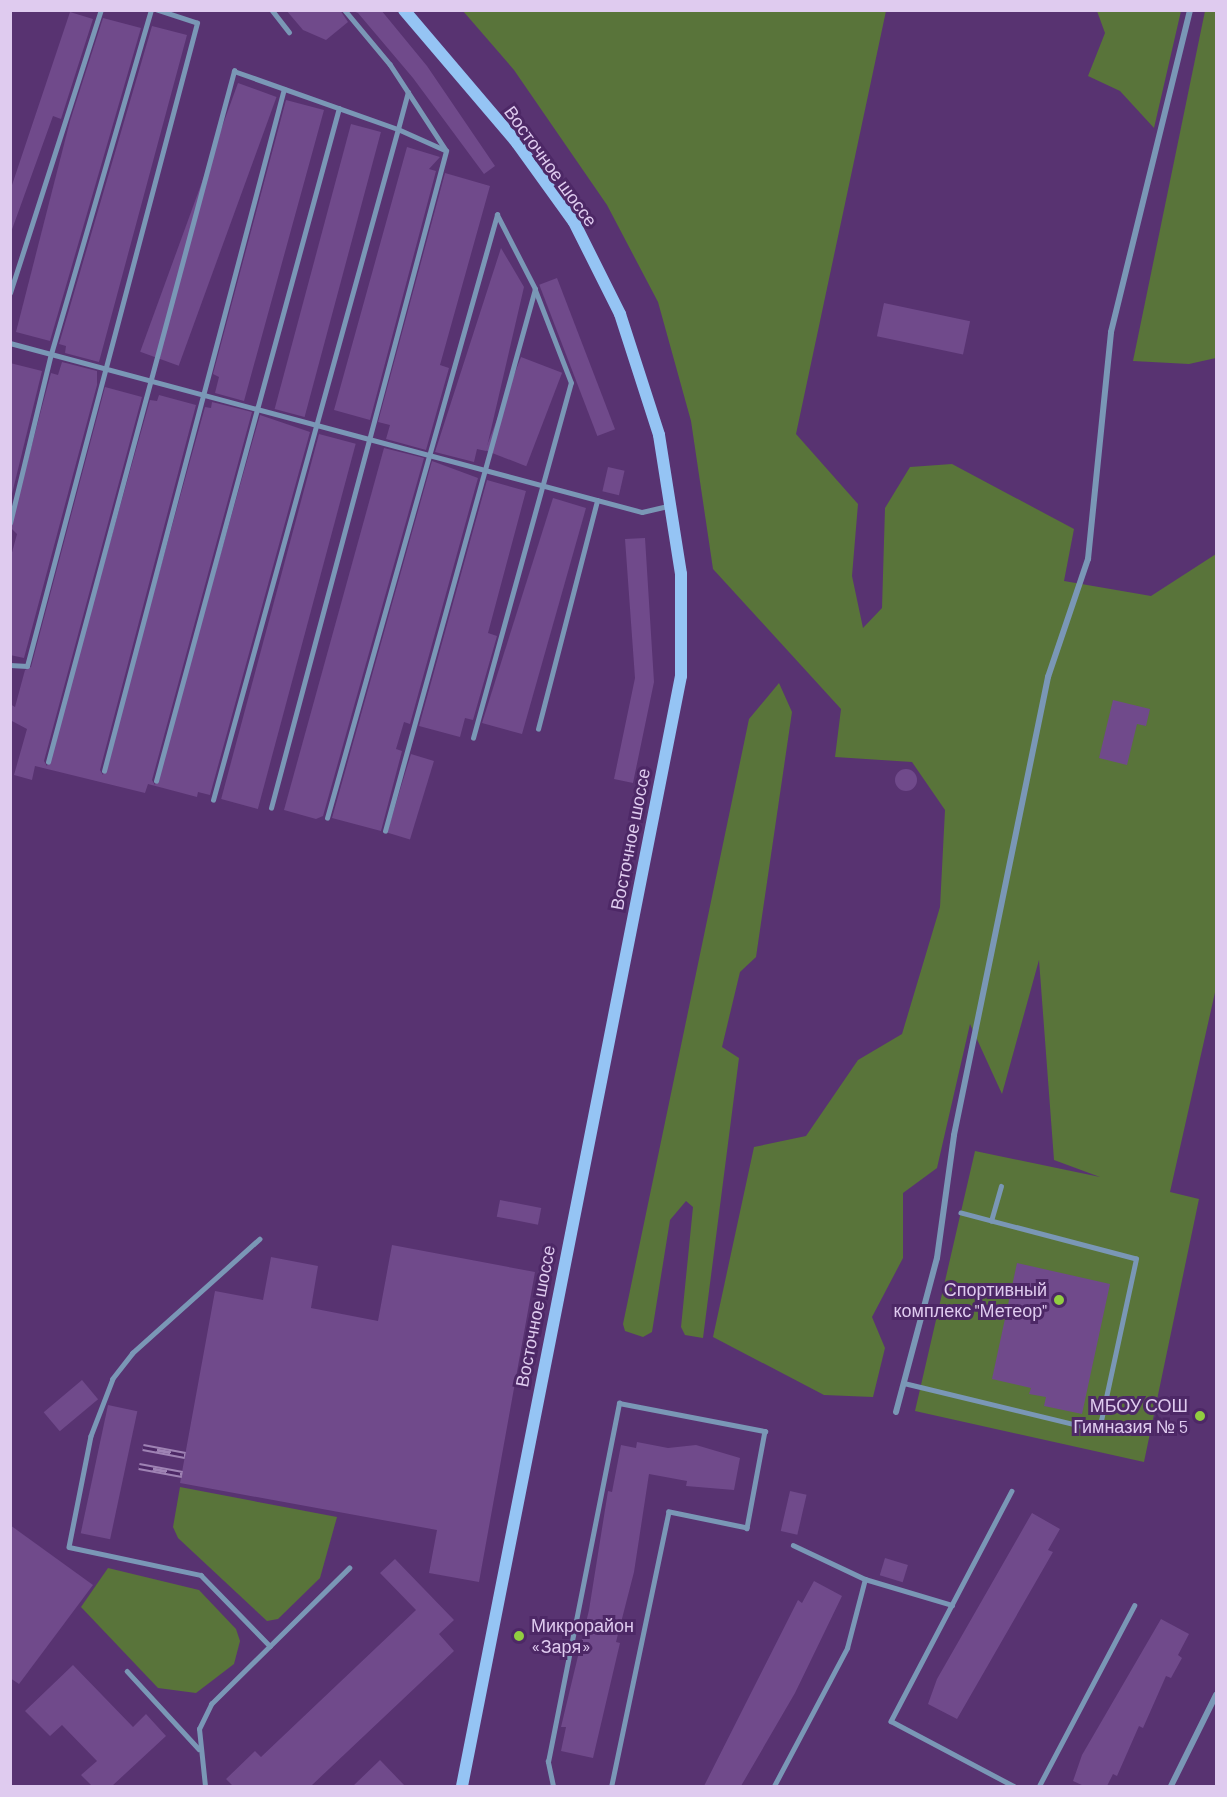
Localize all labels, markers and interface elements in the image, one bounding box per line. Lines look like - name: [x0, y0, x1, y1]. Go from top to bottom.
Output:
- street label: Восточное шоссе: [500, 101, 602, 231]
- street label: Восточное шоссе: [606, 766, 654, 912]
- street label: Восточное шоссе: [511, 1243, 559, 1389]
- place label: Спортивный комплекс "Метеор": [893, 1279, 1047, 1322]
- marker: Спортивный комплекс "Метеор": [1052, 1293, 1066, 1307]
- place label: МБОУ СОШ Гимназия № 5: [1073, 1395, 1188, 1438]
- marker: МБОУ СОШ Гимназия № 5: [1193, 1409, 1207, 1423]
- place label: Микрорайон «Заря»: [531, 1615, 634, 1658]
- marker: Микрорайон «Заря»: [512, 1629, 526, 1643]

